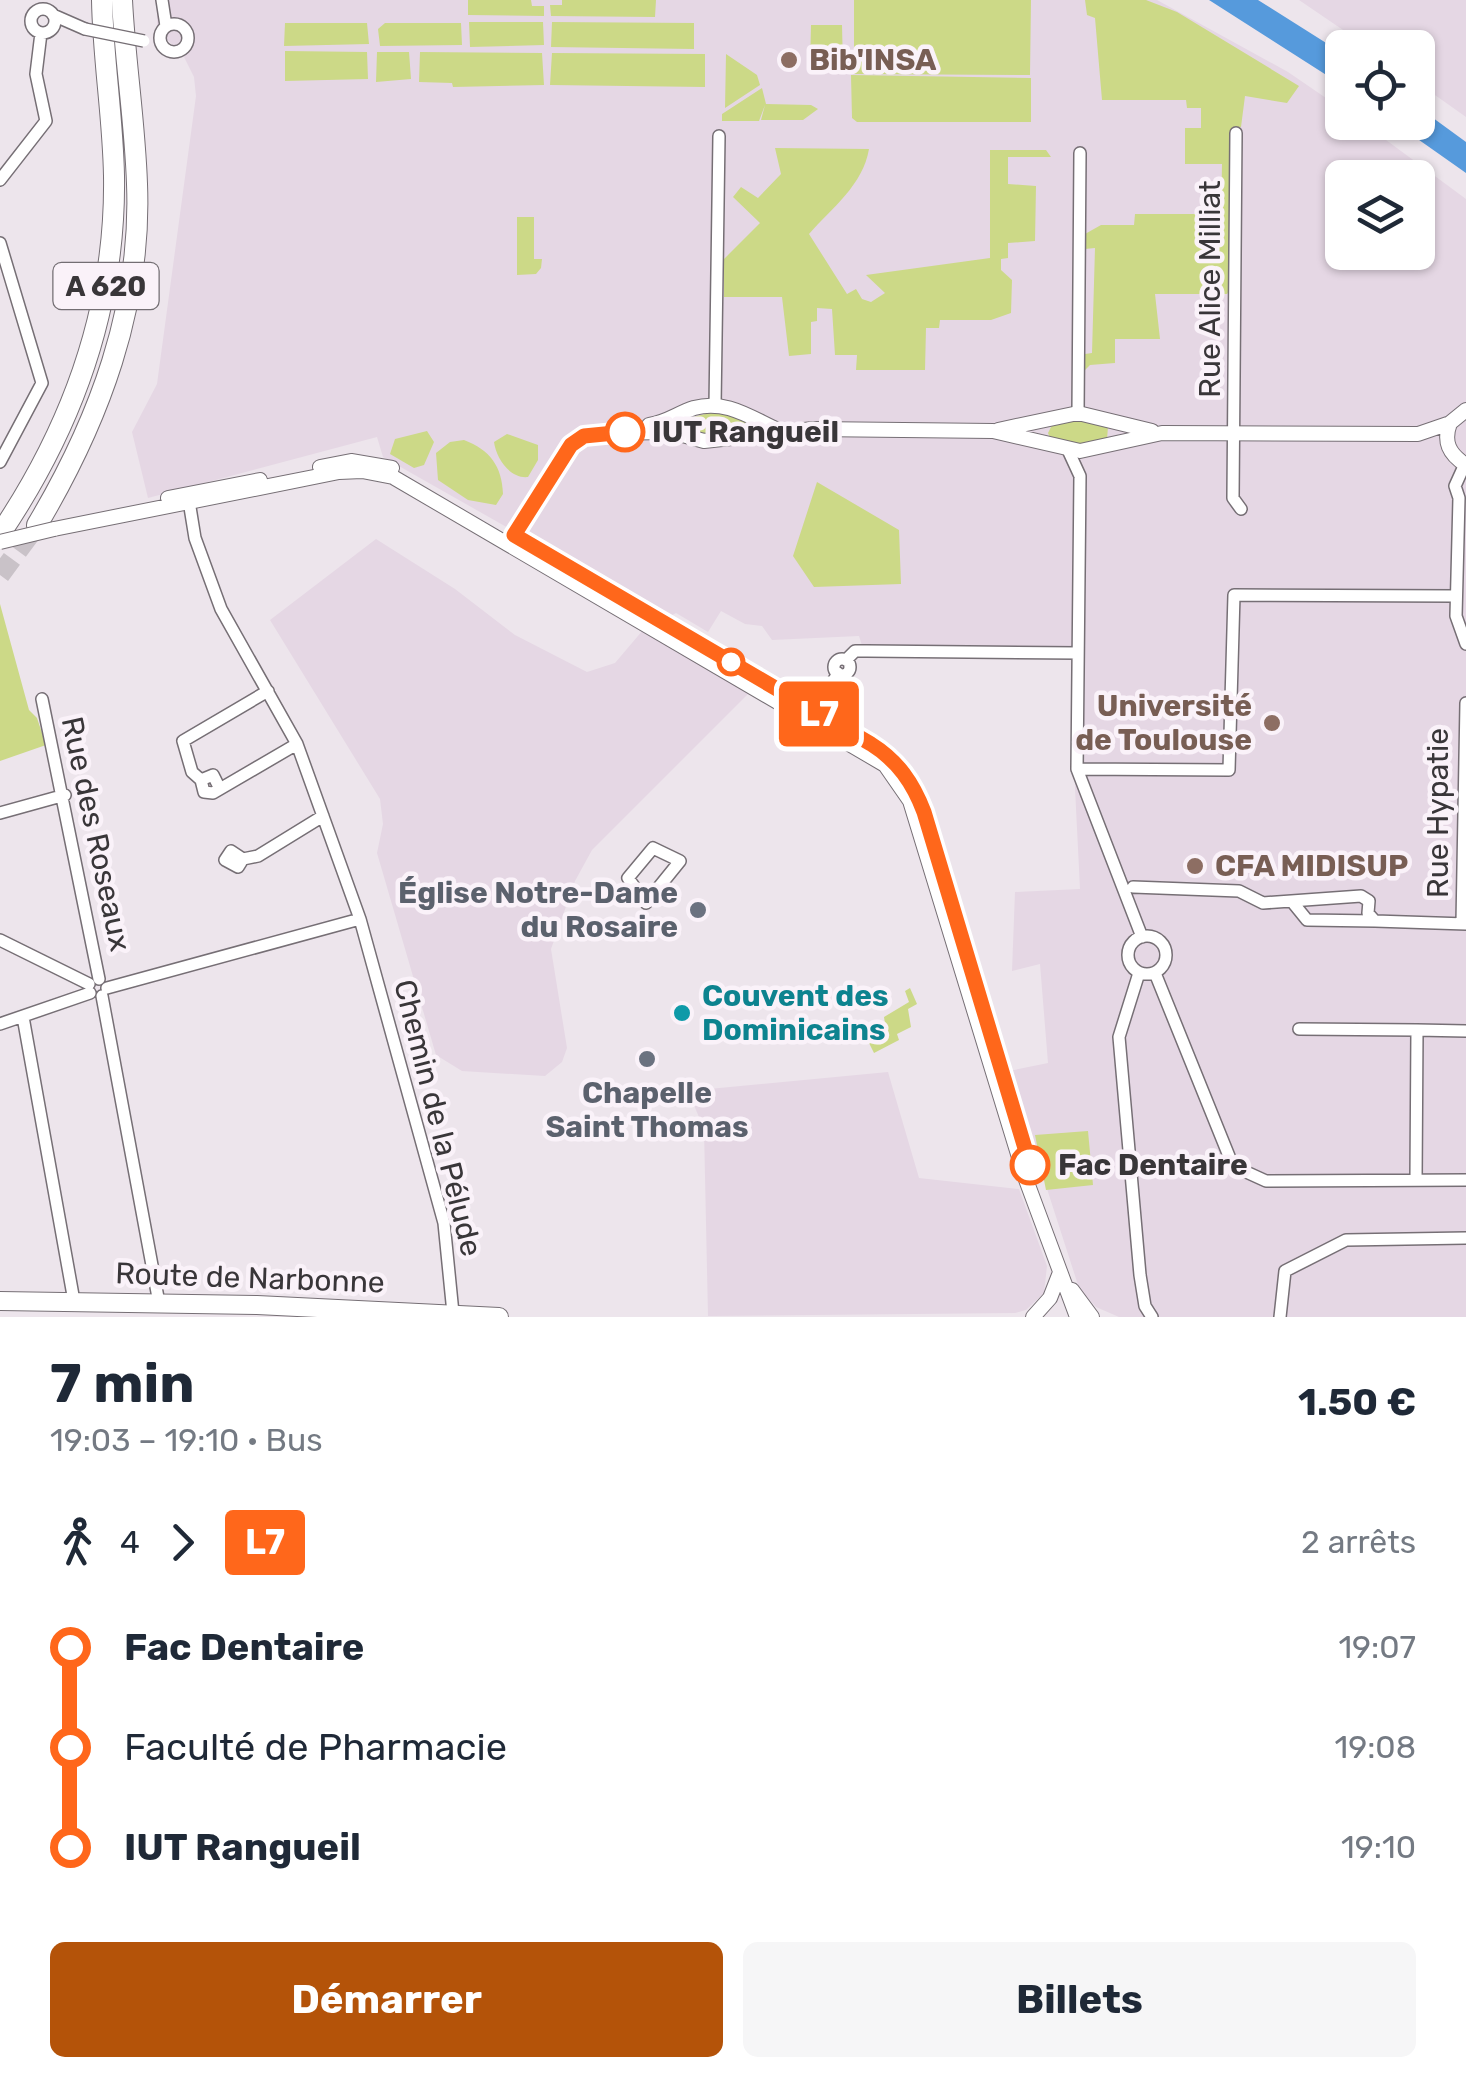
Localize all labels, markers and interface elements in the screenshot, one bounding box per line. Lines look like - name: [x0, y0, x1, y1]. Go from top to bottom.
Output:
- map controls: [1325, 30, 1435, 270]
- button: locate: [1325, 30, 1435, 140]
- place label: Bib'INSA: [809, 42, 937, 78]
- marker: Bib'INSA: [778, 49, 800, 71]
- button: layers: [1325, 160, 1435, 270]
- street label: Rue Alice Milliat: [1192, 180, 1228, 398]
- road number: A 620: [54, 263, 158, 309]
- marker: IUT Rangueil: [606, 413, 644, 451]
- place label: IUT Rangueil: [652, 414, 839, 450]
- unlabelled marker: [718, 649, 744, 675]
- line badge: L7: [774, 682, 864, 746]
- place label: Université de Toulouse: [1075, 688, 1252, 758]
- text: L7: [799, 693, 839, 735]
- marker: Université de Toulouse: [1261, 712, 1283, 734]
- street label: Rue des Roseaux: [54, 713, 138, 955]
- street label: Rue Hypatie: [1420, 728, 1456, 898]
- place label: CFA MIDISUP: [1215, 848, 1408, 884]
- marker: CFA MIDISUP: [1184, 855, 1206, 877]
- place label: Église Notre-Dame du Rosaire: [398, 875, 678, 945]
- marker: Église Notre-Dame du Rosaire: [687, 899, 709, 921]
- street label: Chemin de la Pélude: [386, 976, 490, 1260]
- place label: Couvent des Dominicains: [702, 978, 889, 1048]
- marker: Couvent des Dominicains: [671, 1002, 693, 1024]
- marker: Chapelle Saint Thomas: [636, 1048, 658, 1070]
- place label: Chapelle Saint Thomas: [545, 1075, 749, 1145]
- marker: Fac Dentaire: [1011, 1146, 1049, 1184]
- place label: Fac Dentaire: [1058, 1147, 1248, 1183]
- street label: Route de Narbonne: [115, 1255, 385, 1301]
- text: 7 min: [50, 1351, 195, 1416]
- text: 1.50 €: [1298, 1379, 1416, 1425]
- text: 19:03 – 19:10 · Bus: [50, 1421, 323, 1459]
- icon: walk: [50, 1515, 105, 1570]
- icon: forward: [155, 1515, 210, 1570]
- text: L7: [245, 1521, 285, 1563]
- text: 4: [120, 1523, 140, 1561]
- text: 2 arrêts: [1301, 1523, 1416, 1561]
- text: Fac Dentaire: [124, 1624, 364, 1670]
- text: 19:07: [1338, 1628, 1416, 1666]
- text: Faculté de Pharmacie: [124, 1724, 507, 1770]
- text: 19:08: [1334, 1728, 1416, 1766]
- text: IUT Rangueil: [124, 1824, 361, 1870]
- text: 19:10: [1341, 1828, 1416, 1866]
- button: Démarrer: [50, 1942, 723, 2057]
- button: Billets: [743, 1942, 1416, 2057]

